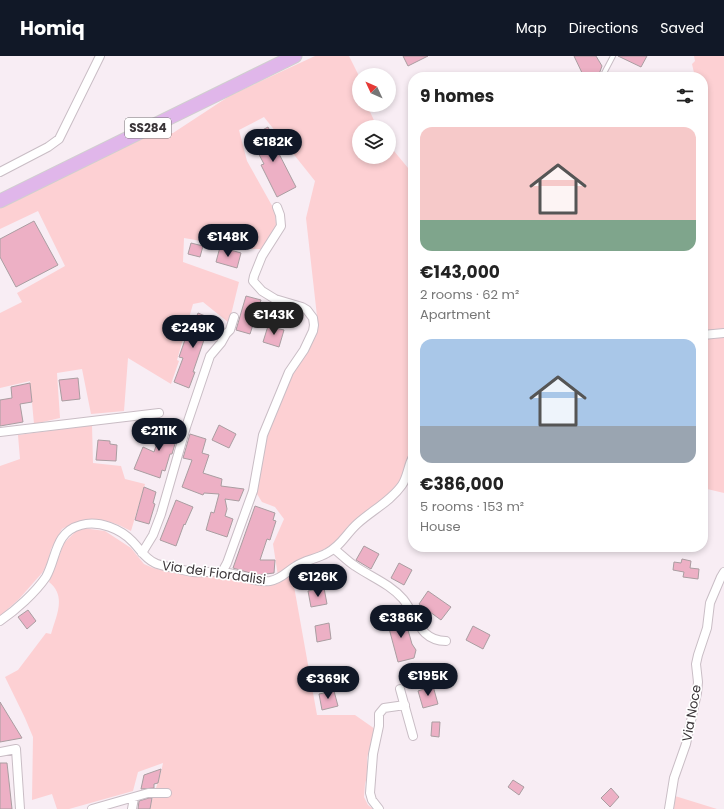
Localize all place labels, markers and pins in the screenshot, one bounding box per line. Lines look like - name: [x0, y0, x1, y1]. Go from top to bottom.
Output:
- pin: €182K: [245, 129, 301, 163]
- pin: €148K: [200, 224, 256, 258]
- pin: €143K: [246, 302, 302, 336]
- pin: €249K: [165, 315, 221, 349]
- pin: €211K: [131, 418, 187, 452]
- pin: €126K: [290, 564, 346, 598]
- pin: €386K: [373, 605, 429, 639]
- pin: €195K: [400, 663, 456, 697]
- pin: €369K: [300, 666, 356, 700]

